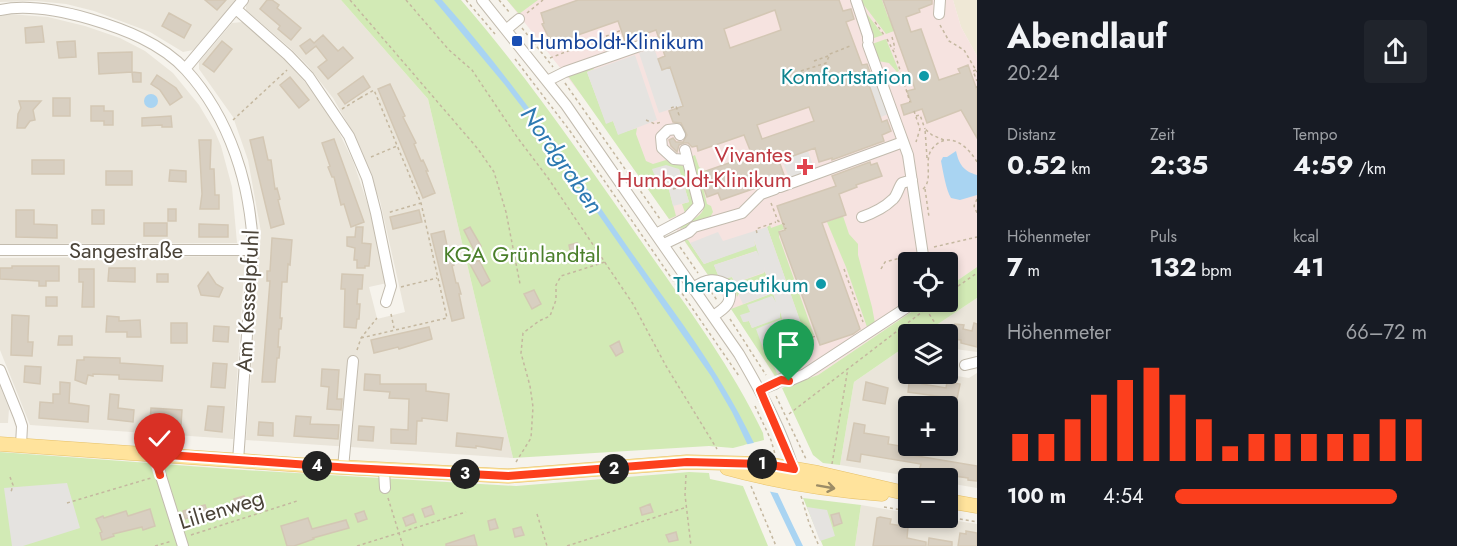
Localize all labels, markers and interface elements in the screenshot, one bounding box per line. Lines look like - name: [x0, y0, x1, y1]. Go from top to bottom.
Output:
- text: Abendlauf: [1007, 13, 1167, 60]
- button: share: [1364, 20, 1427, 83]
- place label: Humboldt-Klinikum: [529, 25, 704, 57]
- marker: Humboldt-Klinikum: [510, 34, 524, 48]
- text: 20:24: [1007, 59, 1059, 88]
- place label: Komfortstation: [781, 60, 912, 92]
- marker: Komfortstation: [917, 69, 931, 83]
- water label: Nordgraben: [512, 99, 612, 221]
- text: Distanz: [1007, 123, 1056, 146]
- text: Zeit: [1150, 123, 1174, 146]
- text: Tempo: [1293, 123, 1337, 146]
- place label: Vivantes Humboldt-Klinikum: [617, 138, 792, 195]
- text: 0.52: [1007, 146, 1066, 184]
- text: 2:35: [1150, 146, 1208, 184]
- text: 4:59: [1293, 146, 1354, 184]
- text: km: [1066, 157, 1091, 180]
- text: /km: [1354, 157, 1386, 180]
- marker: Vivantes Humboldt-Klinikum: [796, 158, 814, 176]
- text: Höhenmeter: [1007, 225, 1091, 248]
- text: Puls: [1150, 225, 1177, 248]
- text: kcal: [1293, 225, 1319, 248]
- street label: Am Kesselpfuhl: [227, 229, 267, 373]
- street label: Sangestraße: [69, 234, 183, 266]
- park label: KGA Grünlandtal: [443, 238, 601, 270]
- text: 7: [1007, 248, 1023, 286]
- text: 132: [1150, 248, 1196, 286]
- text: 41: [1293, 248, 1324, 286]
- map controls: [898, 252, 958, 528]
- button: locate: [898, 252, 958, 312]
- text: m: [1023, 259, 1040, 282]
- text: bpm: [1196, 259, 1232, 282]
- place label: Therapeutikum: [673, 268, 809, 300]
- marker: Therapeutikum: [814, 277, 828, 291]
- text: Höhenmeter: [1007, 318, 1111, 347]
- text: 66–72 m: [1346, 318, 1427, 347]
- pin: [763, 319, 814, 381]
- button: layers: [898, 324, 958, 384]
- icon: arrive: [772, 328, 805, 361]
- button: +: [898, 396, 958, 456]
- pin: [134, 413, 185, 475]
- icon: check: [143, 422, 176, 455]
- pin: 1: [747, 449, 777, 479]
- pin: 4: [302, 451, 332, 481]
- text: 1: [758, 452, 766, 475]
- text: 4: [311, 454, 323, 477]
- pin: 2: [599, 454, 629, 484]
- text: 2: [609, 457, 619, 480]
- pin: 3: [450, 459, 480, 489]
- text: 3: [460, 462, 470, 485]
- button: −: [898, 468, 958, 528]
- street label: Lilienweg: [174, 481, 268, 537]
- one-way arrow: [816, 482, 836, 493]
- text: 100 m: [1007, 482, 1066, 511]
- text: 4:54: [1103, 482, 1144, 511]

